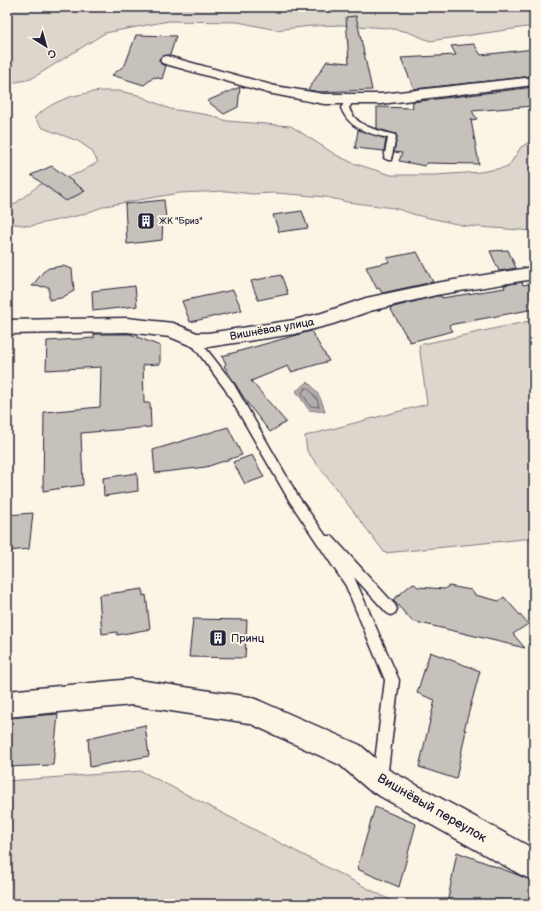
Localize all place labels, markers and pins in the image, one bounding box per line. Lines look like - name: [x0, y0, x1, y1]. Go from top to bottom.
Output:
- building icon: ЖК "Бриз": [136, 211, 156, 231]
- place label: ЖК "Бриз": [159, 216, 203, 227]
- building icon: Принц: [208, 628, 228, 648]
- place label: Принц: [231, 632, 265, 645]

